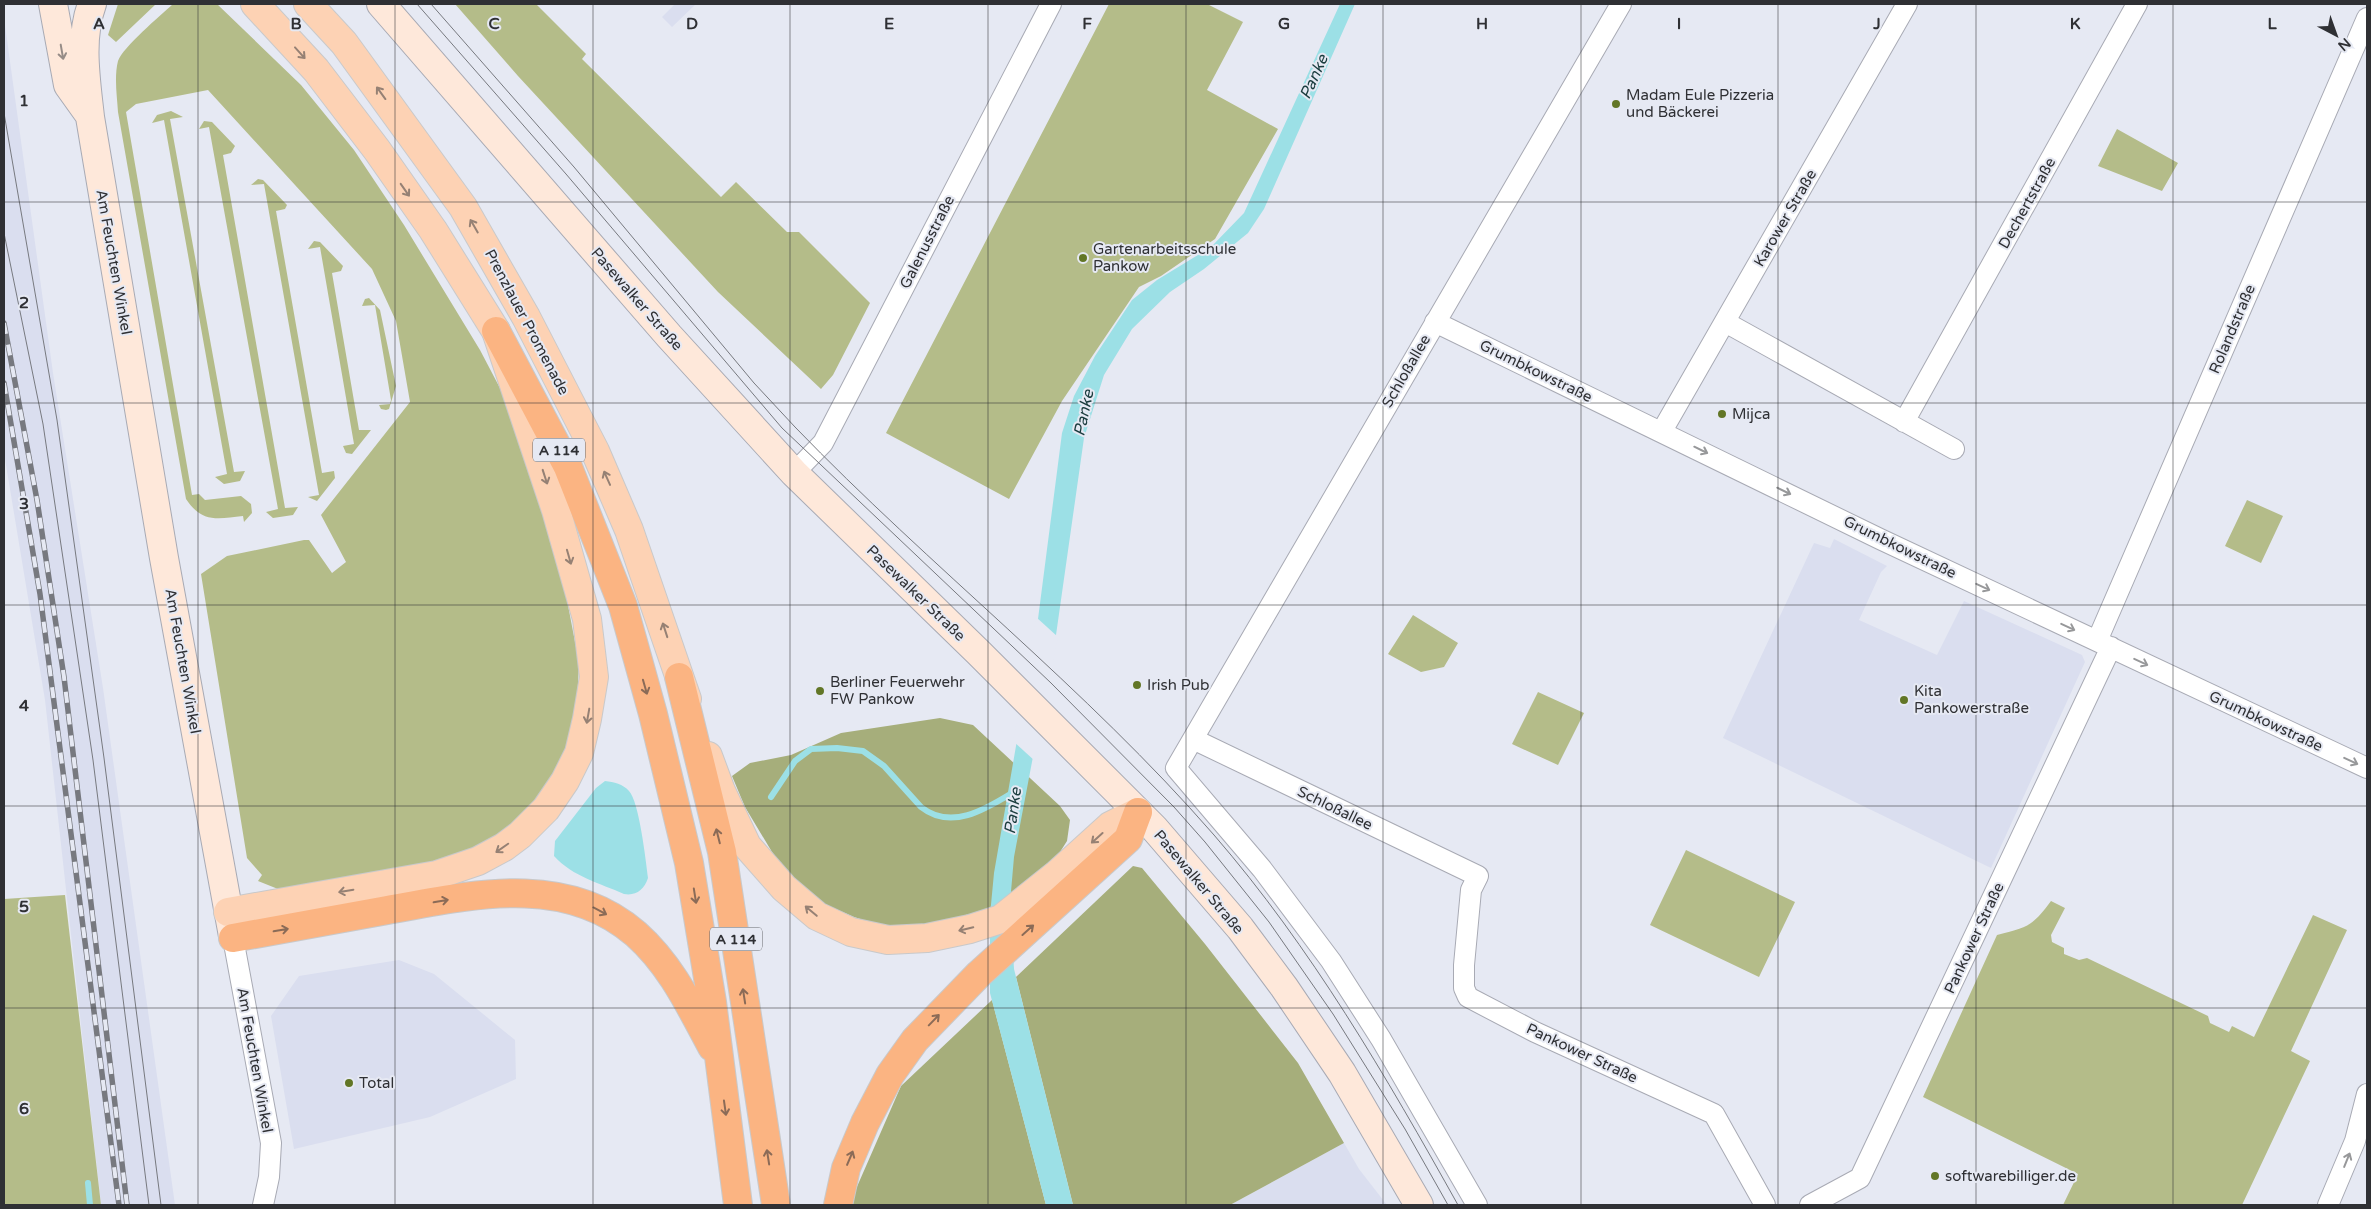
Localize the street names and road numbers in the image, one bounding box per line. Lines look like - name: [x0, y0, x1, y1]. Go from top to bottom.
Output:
- street label: Dechertstraße: [1995, 154, 2059, 252]
- street label: Karower Straße: [1750, 166, 1820, 270]
- street label: Am Feuchten Winkel: [92, 188, 136, 336]
- street label: Galenusstraße: [896, 192, 958, 292]
- street label: Pasewalker Straße: [587, 244, 687, 354]
- street label: Prenzlauer Promenade: [481, 246, 573, 398]
- street label: Rolandstraße: [2205, 282, 2259, 376]
- street label: Schloßallee: [1378, 331, 1434, 411]
- street label: Grumbkowstraße: [1477, 336, 1595, 406]
- road number: A 114: [533, 438, 585, 462]
- street label: Grumbkowstraße: [1841, 512, 1959, 582]
- street label: Pasewalker Straße: [863, 541, 969, 645]
- street label: Am Feuchten Winkel: [161, 587, 205, 735]
- street label: Grumbkowstraße: [2206, 687, 2326, 755]
- street label: Schloßallee: [1295, 782, 1375, 834]
- street label: Pasewalker Straße: [1150, 826, 1248, 938]
- street label: Pankower Straße: [1940, 880, 2008, 996]
- road number: A 114: [710, 928, 762, 951]
- street label: Am Feuchten Winkel: [233, 986, 277, 1134]
- street label: Pankower Straße: [1524, 1019, 1640, 1087]

